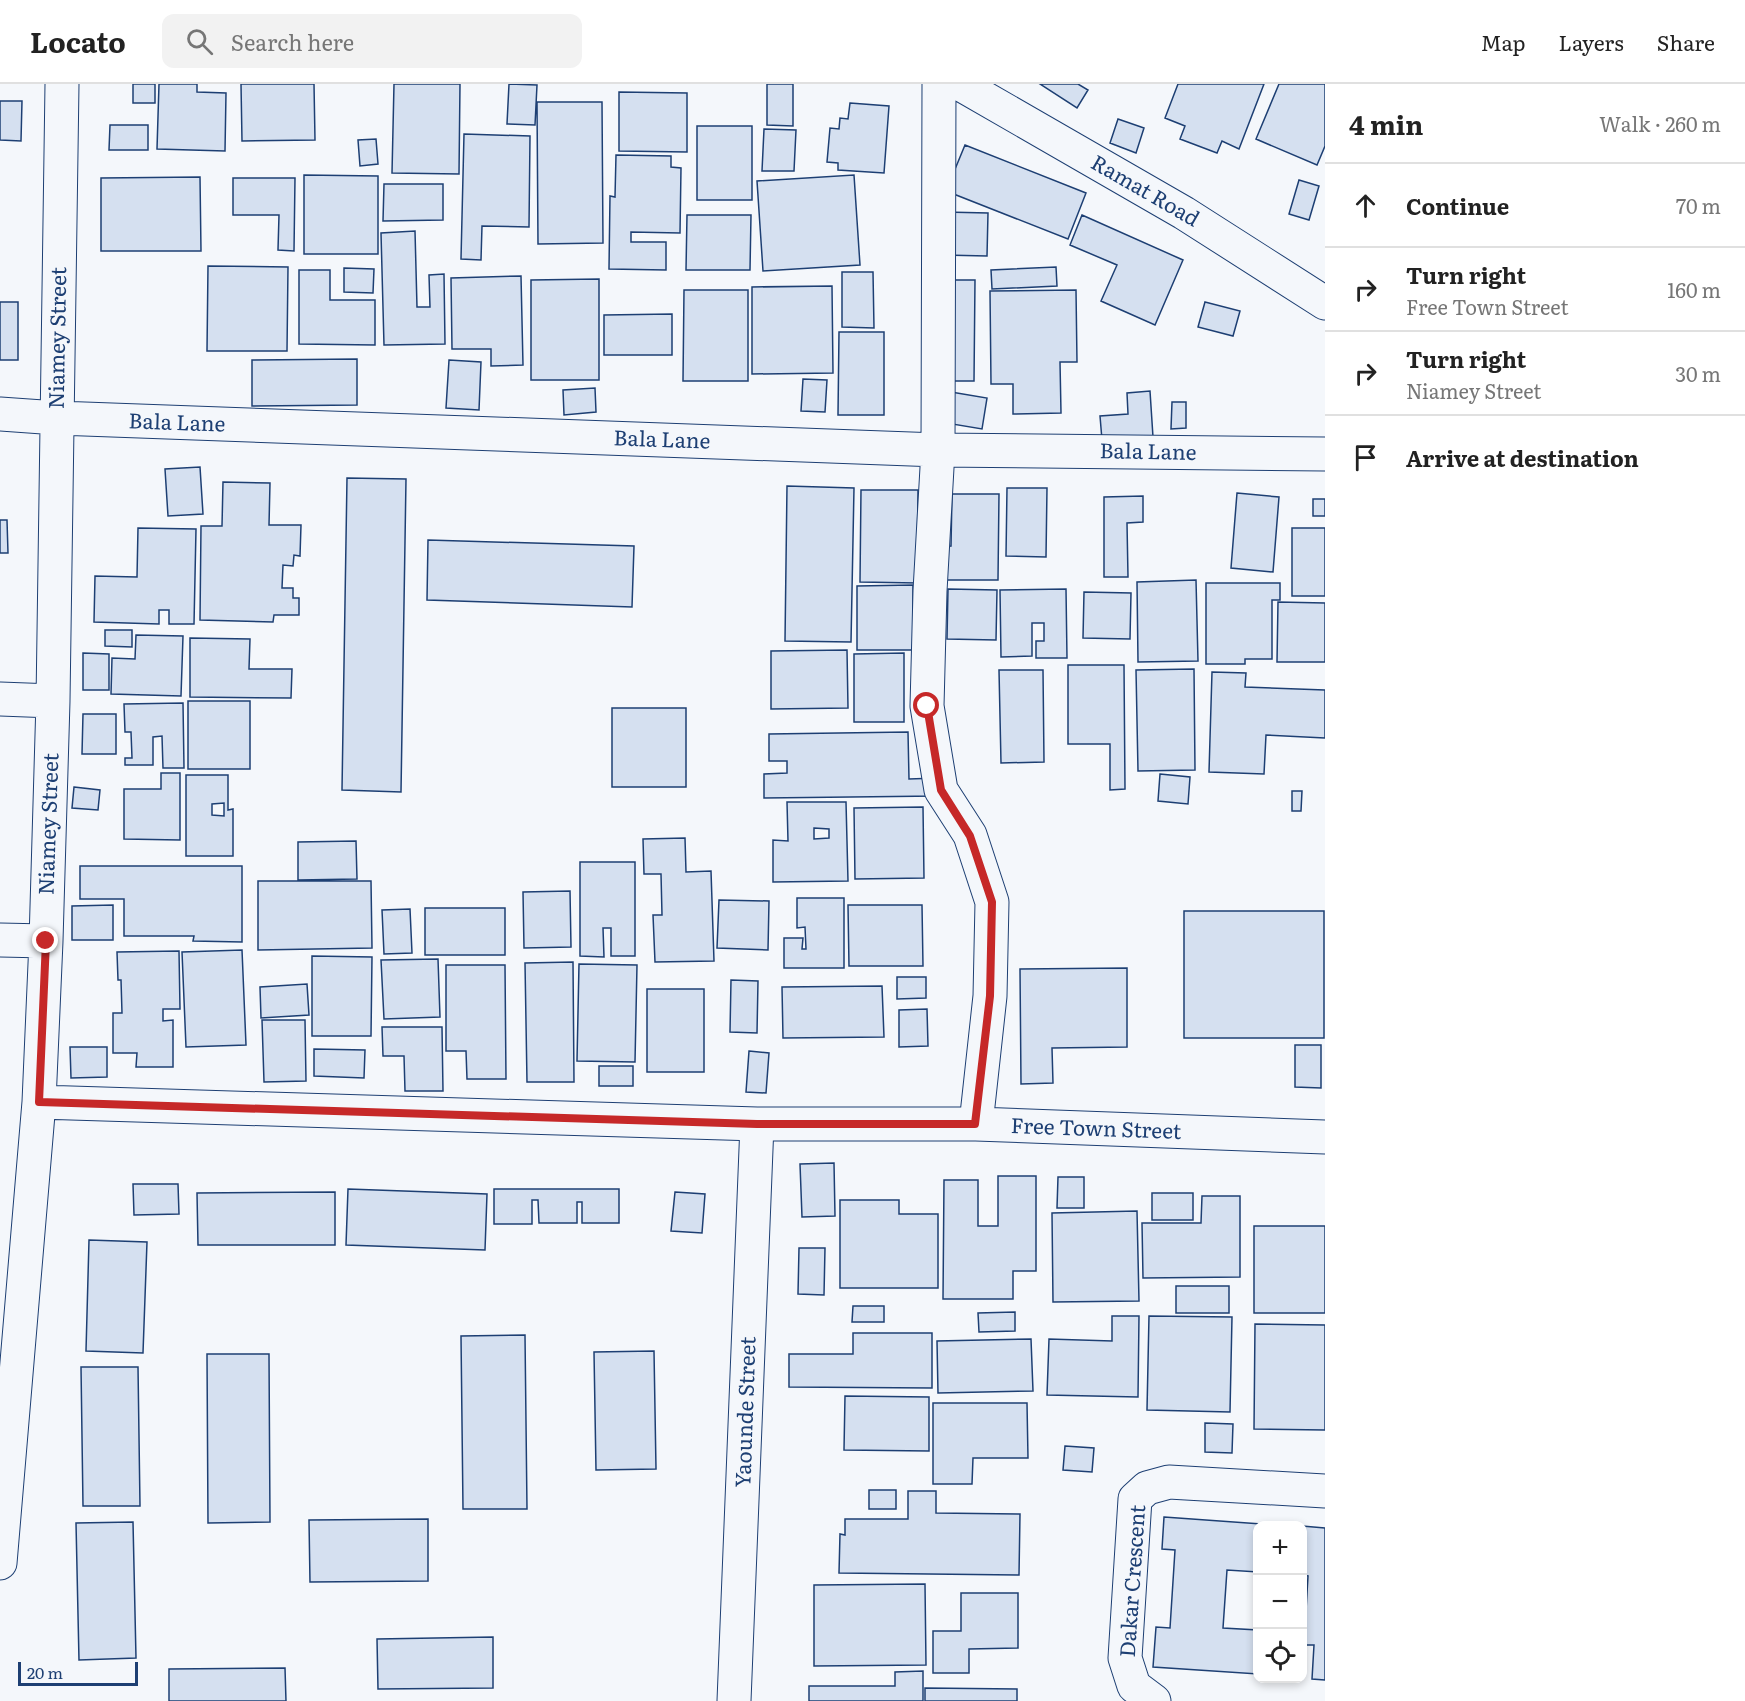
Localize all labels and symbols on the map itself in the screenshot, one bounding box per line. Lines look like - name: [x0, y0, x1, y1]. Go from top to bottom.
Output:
- street label: Ramat Road: [1086, 145, 1206, 233]
- street label: Niamey Street: [39, 266, 72, 409]
- street label: Bala Lane: [128, 403, 226, 438]
- street label: Bala Lane: [613, 420, 711, 455]
- street label: Bala Lane: [1099, 433, 1197, 466]
- route start: [913, 692, 939, 718]
- street label: Niamey Street: [29, 752, 64, 896]
- route end: [32, 927, 58, 953]
- street label: Free Town Street: [1010, 1108, 1182, 1145]
- street label: Yaounde Street: [725, 1335, 762, 1488]
- street label: Dakar Crescent: [1110, 1503, 1151, 1658]
- scale bar: [18, 1659, 138, 1686]

